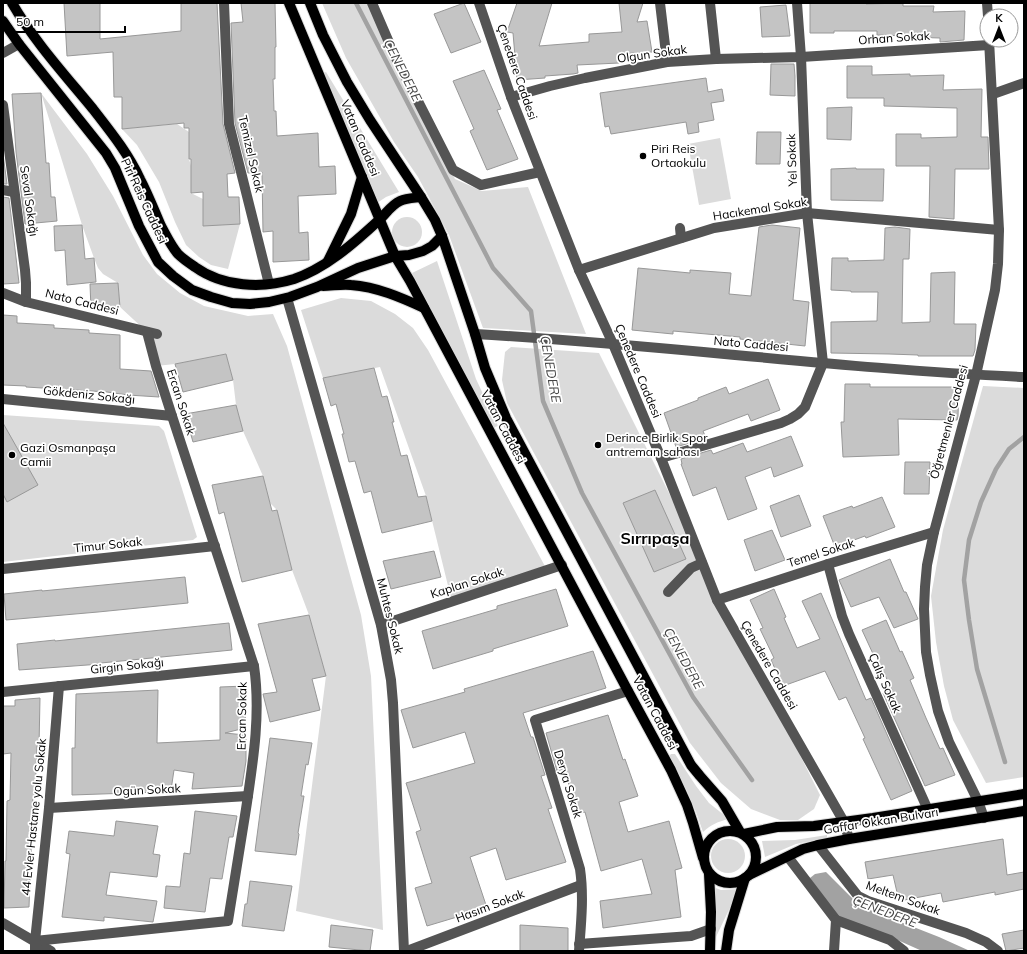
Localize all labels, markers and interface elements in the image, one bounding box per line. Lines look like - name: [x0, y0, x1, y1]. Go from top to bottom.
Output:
- scale bar: [10, 8, 125, 34]
- north arrow: [979, 8, 1019, 48]
- text: K: [995, 11, 1003, 25]
- text: 50 m: [16, 14, 44, 29]
- street label: Çenedere Caddesi: [494, 22, 541, 122]
- street label: Orhan Sokak: [858, 27, 931, 47]
- water label: ÇENEDERE: [380, 36, 426, 104]
- street label: Olgun Sokak: [616, 41, 689, 66]
- street label: Vatan Caddesi: [338, 97, 383, 178]
- street label: Temizel Sokak: [235, 114, 268, 195]
- street label: Yel Sokak: [783, 133, 800, 188]
- place label: Piri Reis Ortaokulu: [651, 141, 706, 170]
- marker: Piri Reis Ortaokulu: [638, 151, 648, 161]
- street label: Piri Reis Caddesi: [118, 156, 171, 246]
- street label: Seval Sokağı: [17, 165, 42, 237]
- street label: Hacıkemal Sokak: [712, 194, 809, 223]
- street label: Nato Caddesi: [44, 285, 121, 318]
- street label: Çenedere Caddesi: [612, 322, 665, 420]
- street label: Nato Caddesi: [713, 333, 789, 354]
- water label: ÇENEDERE: [537, 334, 565, 404]
- street label: Öğretmenler Caddesi: [926, 363, 971, 481]
- street label: Ercan Sokak: [164, 367, 199, 437]
- street label: Gökdeniz Sokağı: [42, 382, 136, 407]
- street label: Vatan Caddesi: [478, 387, 529, 466]
- place label: Derince Birlik Spor antreman sahası: [606, 430, 708, 459]
- place label: Gazi Osmanpaşa Camii: [20, 440, 116, 469]
- marker: Derince Birlik Spor antreman sahası: [593, 440, 603, 450]
- marker: Gazi Osmanpaşa Camii: [7, 450, 17, 460]
- district label: Sırrıpaşa: [620, 528, 690, 548]
- street label: Timur Sokak: [73, 533, 144, 556]
- street label: Temel Sokak: [785, 534, 857, 570]
- street label: Kaplan Sokak: [428, 563, 506, 601]
- street label: Muhtes Sokak: [374, 576, 407, 656]
- street label: Çenedere Caddesi: [738, 617, 801, 712]
- water label: ÇENEDERE: [661, 624, 708, 692]
- street label: Çalış Sokak: [866, 651, 906, 716]
- street label: Girgin Sokağı: [89, 654, 164, 677]
- street label: Vatan Caddesi: [630, 673, 681, 752]
- street label: Ercan Sokak: [233, 681, 250, 750]
- street label: 44 Evler Hastane yolu Sokak: [18, 737, 49, 896]
- street label: Derya Sokak: [551, 748, 586, 821]
- street label: Ogün Sokak: [113, 780, 182, 799]
- street label: Gaffar Okkan Bulvarı: [822, 804, 939, 837]
- street label: Meltem Sokak: [864, 877, 943, 918]
- street label: Hasım Sokak: [453, 885, 527, 926]
- water label: ÇENEDERE: [850, 891, 920, 931]

